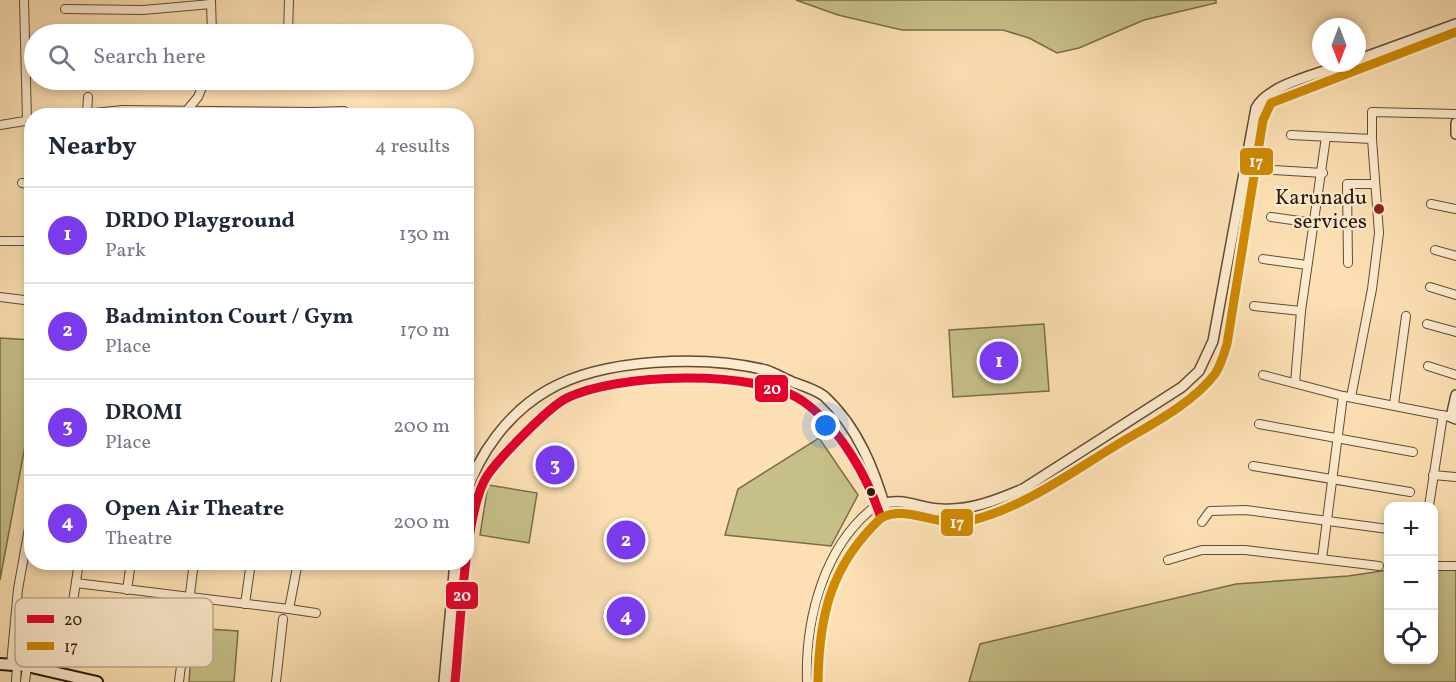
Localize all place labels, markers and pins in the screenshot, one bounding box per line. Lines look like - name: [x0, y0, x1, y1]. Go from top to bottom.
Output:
- place label: Karunadu services: [1275, 184, 1367, 237]
- marker: Karunadu services: [1372, 202, 1386, 216]
- pin: 1: [980, 338, 1018, 384]
- pin: 3: [536, 442, 574, 488]
- unlabelled marker: [865, 486, 877, 498]
- pin: 2: [606, 518, 646, 562]
- pin: 4: [606, 594, 646, 638]

